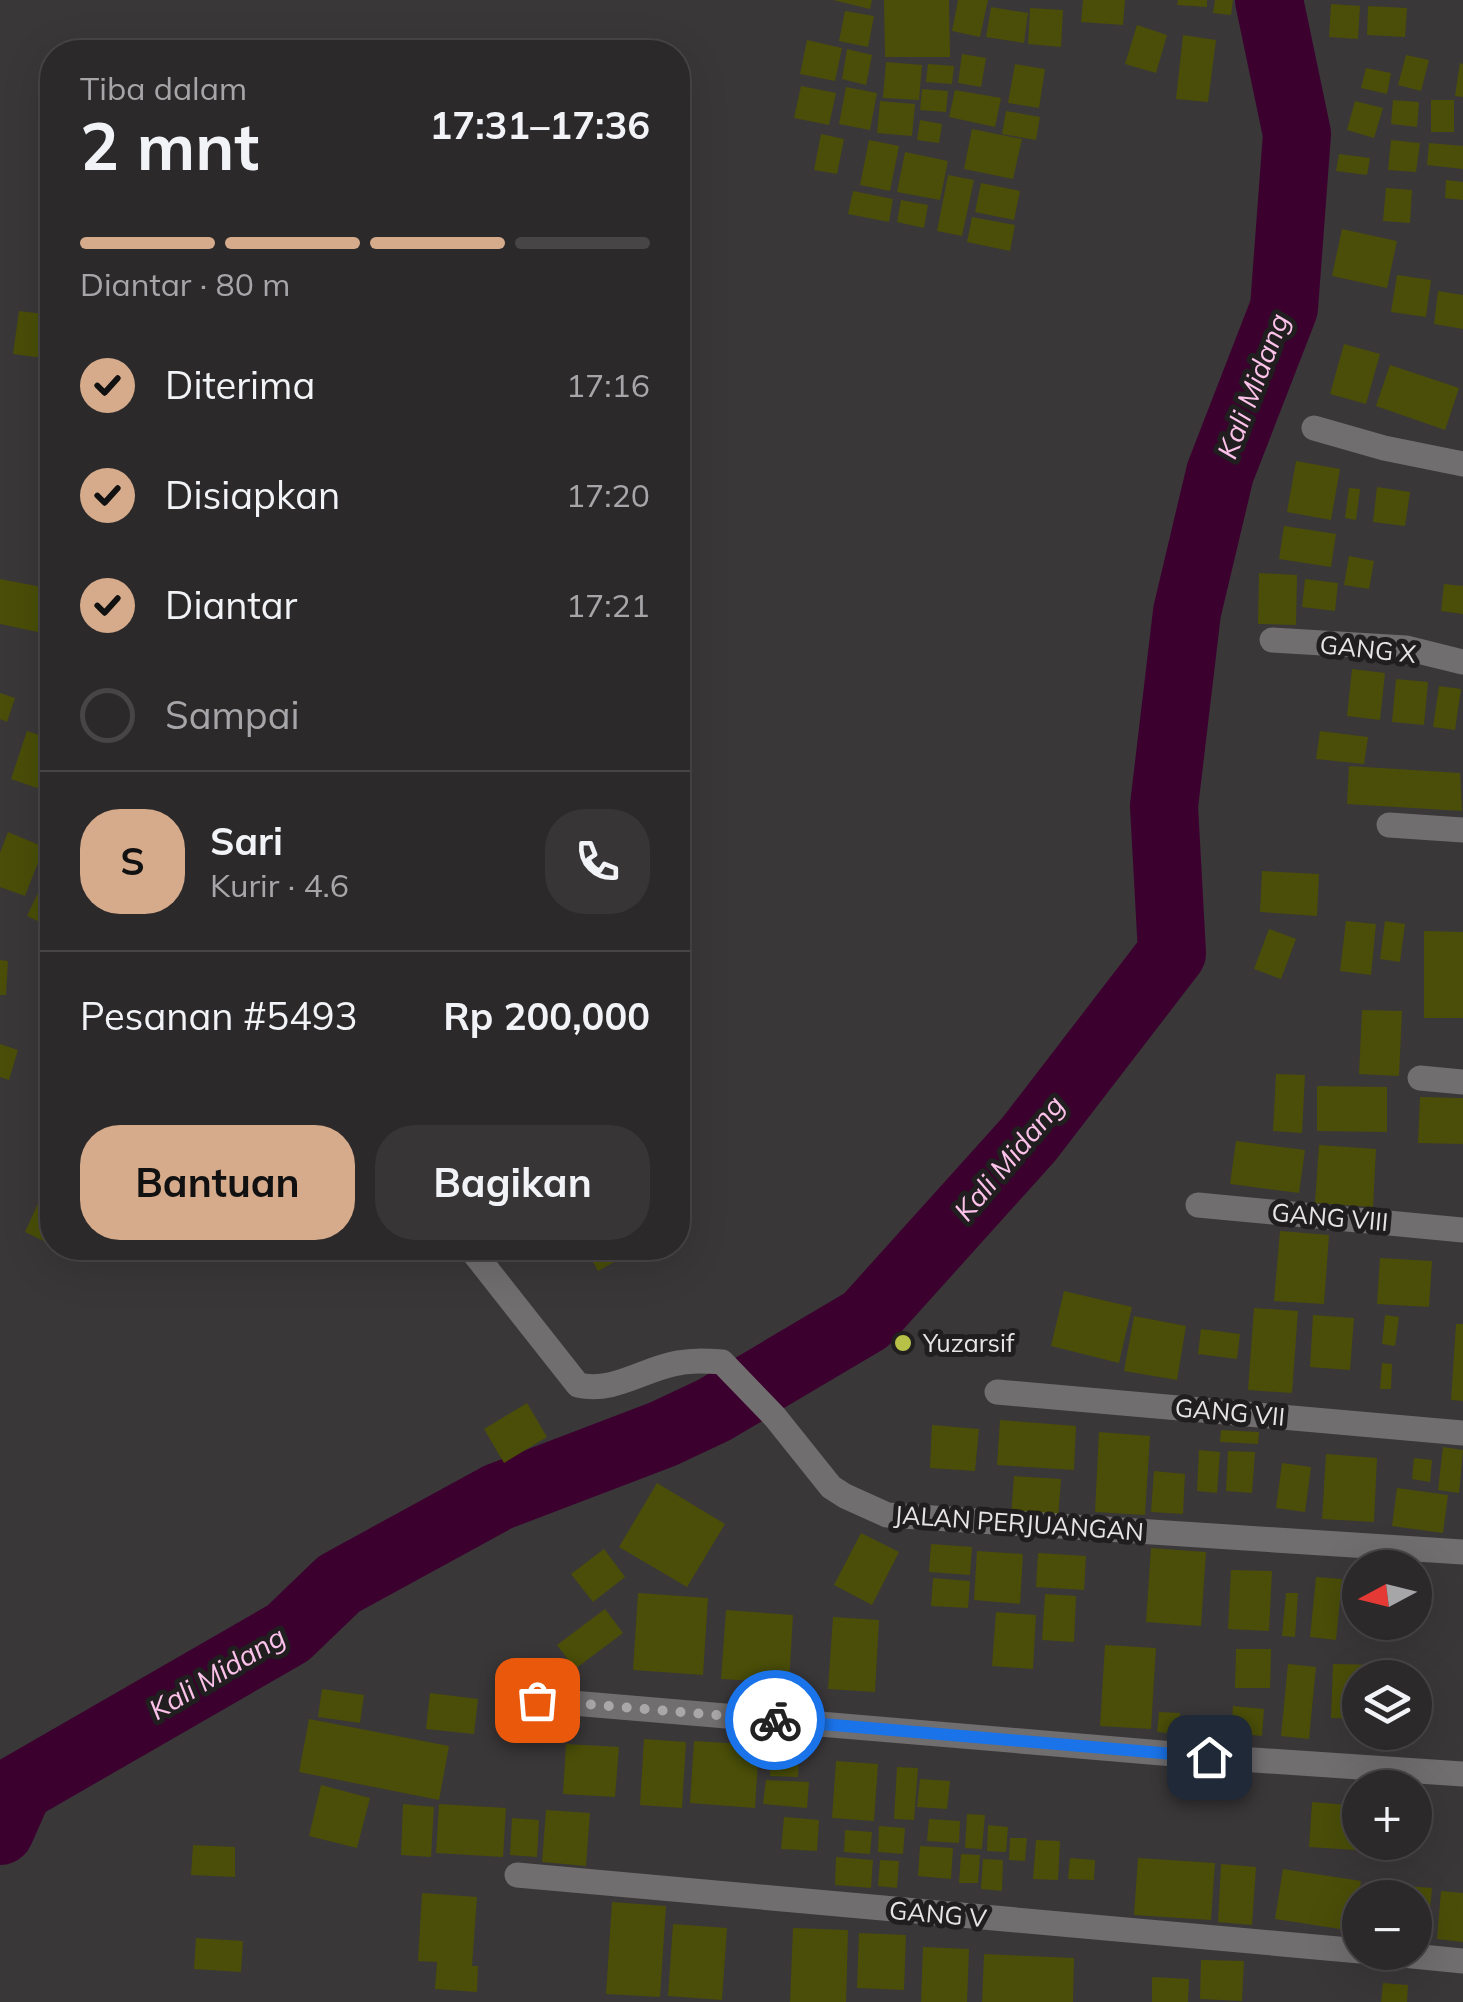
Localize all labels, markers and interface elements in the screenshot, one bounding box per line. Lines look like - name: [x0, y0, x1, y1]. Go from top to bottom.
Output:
- text: Tiba dalam: [80, 68, 247, 108]
- text: 17:31–17:36: [430, 101, 650, 149]
- text: 2 mnt: [80, 105, 259, 186]
- text: Diantar · 80 m: [80, 264, 290, 304]
- water label: Kali Midang: [1209, 308, 1296, 463]
- icon: check: [80, 358, 135, 413]
- text: Diterima: [165, 361, 315, 409]
- text: 17:16: [566, 365, 650, 405]
- icon: check: [80, 468, 135, 523]
- text: Disiapkan: [165, 471, 340, 519]
- text: 17:20: [566, 475, 650, 515]
- icon: check: [80, 578, 135, 633]
- text: Diantar: [165, 581, 297, 629]
- text: 17:21: [566, 585, 650, 625]
- street label: GANG X: [1318, 628, 1418, 669]
- text: Sampai: [165, 691, 299, 739]
- button: phone: [545, 809, 650, 914]
- text: Sari: [210, 817, 283, 865]
- text: S: [120, 837, 145, 885]
- text: Kurir · 4.6: [210, 865, 349, 905]
- text: Pesanan #5493: [80, 992, 357, 1040]
- text: Rp 200,000: [443, 992, 650, 1040]
- water label: Kali Midang: [946, 1088, 1071, 1227]
- button: Bantuan: [80, 1125, 355, 1240]
- button: Bagikan: [375, 1125, 650, 1240]
- street label: GANG VIII: [1270, 1196, 1390, 1237]
- place label: Yuzarsif: [922, 1327, 1015, 1358]
- marker: Yuzarsif: [892, 1332, 914, 1354]
- street label: GANG VII: [1174, 1391, 1286, 1432]
- street label: JALAN PERJUANGAN: [893, 1498, 1145, 1547]
- north arrow: [1342, 1550, 1432, 1640]
- map controls: [1342, 1550, 1432, 1970]
- water label: Kali Midang: [142, 1618, 291, 1727]
- pin: [495, 1658, 580, 1743]
- button: layers: [1342, 1660, 1432, 1750]
- courier: [725, 1670, 825, 1770]
- icon: bag: [510, 1673, 565, 1728]
- icon: bike: [748, 1693, 803, 1748]
- pin: [1167, 1715, 1252, 1800]
- icon: home: [1182, 1730, 1237, 1785]
- button: +: [1342, 1770, 1432, 1860]
- button: −: [1342, 1880, 1432, 1970]
- street label: GANG V: [888, 1894, 989, 1933]

